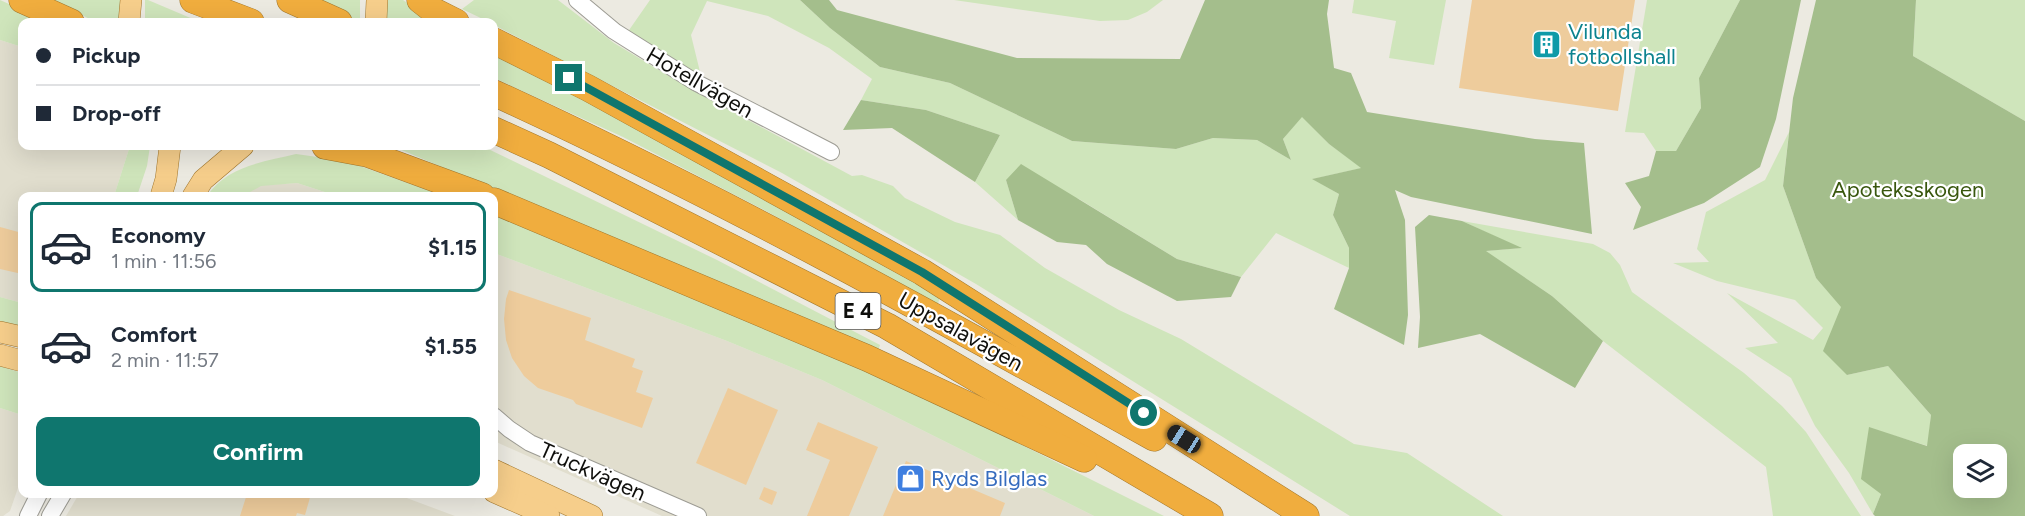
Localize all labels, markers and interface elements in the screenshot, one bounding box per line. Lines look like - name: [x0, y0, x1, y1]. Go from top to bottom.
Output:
- place label: Vilunda fotbollshall: [1568, 18, 1676, 70]
- building icon: Vilunda fotbollshall: [1531, 28, 1563, 60]
- street label: Hotellvägen: [641, 41, 758, 124]
- text: Pickup: [72, 42, 141, 69]
- route end: [555, 64, 582, 91]
- text: Drop-off: [72, 100, 161, 127]
- park label: Apoteksskogen: [1832, 176, 1984, 203]
- icon: car: [39, 220, 93, 274]
- text: Economy: [111, 222, 206, 249]
- text: $1.15: [428, 234, 477, 261]
- text: 1 min · 11:56: [111, 249, 216, 273]
- street label: Uppsalavägen: [894, 286, 1028, 377]
- road number: E 4: [836, 293, 880, 329]
- icon: car: [39, 319, 93, 373]
- text: Comfort: [111, 321, 197, 348]
- text: $1.55: [425, 333, 477, 360]
- text: 2 min · 11:57: [111, 348, 219, 372]
- route start: [1130, 399, 1157, 426]
- button: Confirm: [36, 417, 480, 486]
- car: [1164, 422, 1204, 456]
- street label: Truckvägen: [536, 436, 650, 507]
- map controls: [1953, 444, 2007, 498]
- button: layers: [1953, 444, 2007, 498]
- shop icon: Ryds Bilglas: [894, 462, 926, 494]
- place label: Ryds Bilglas: [931, 465, 1047, 492]

